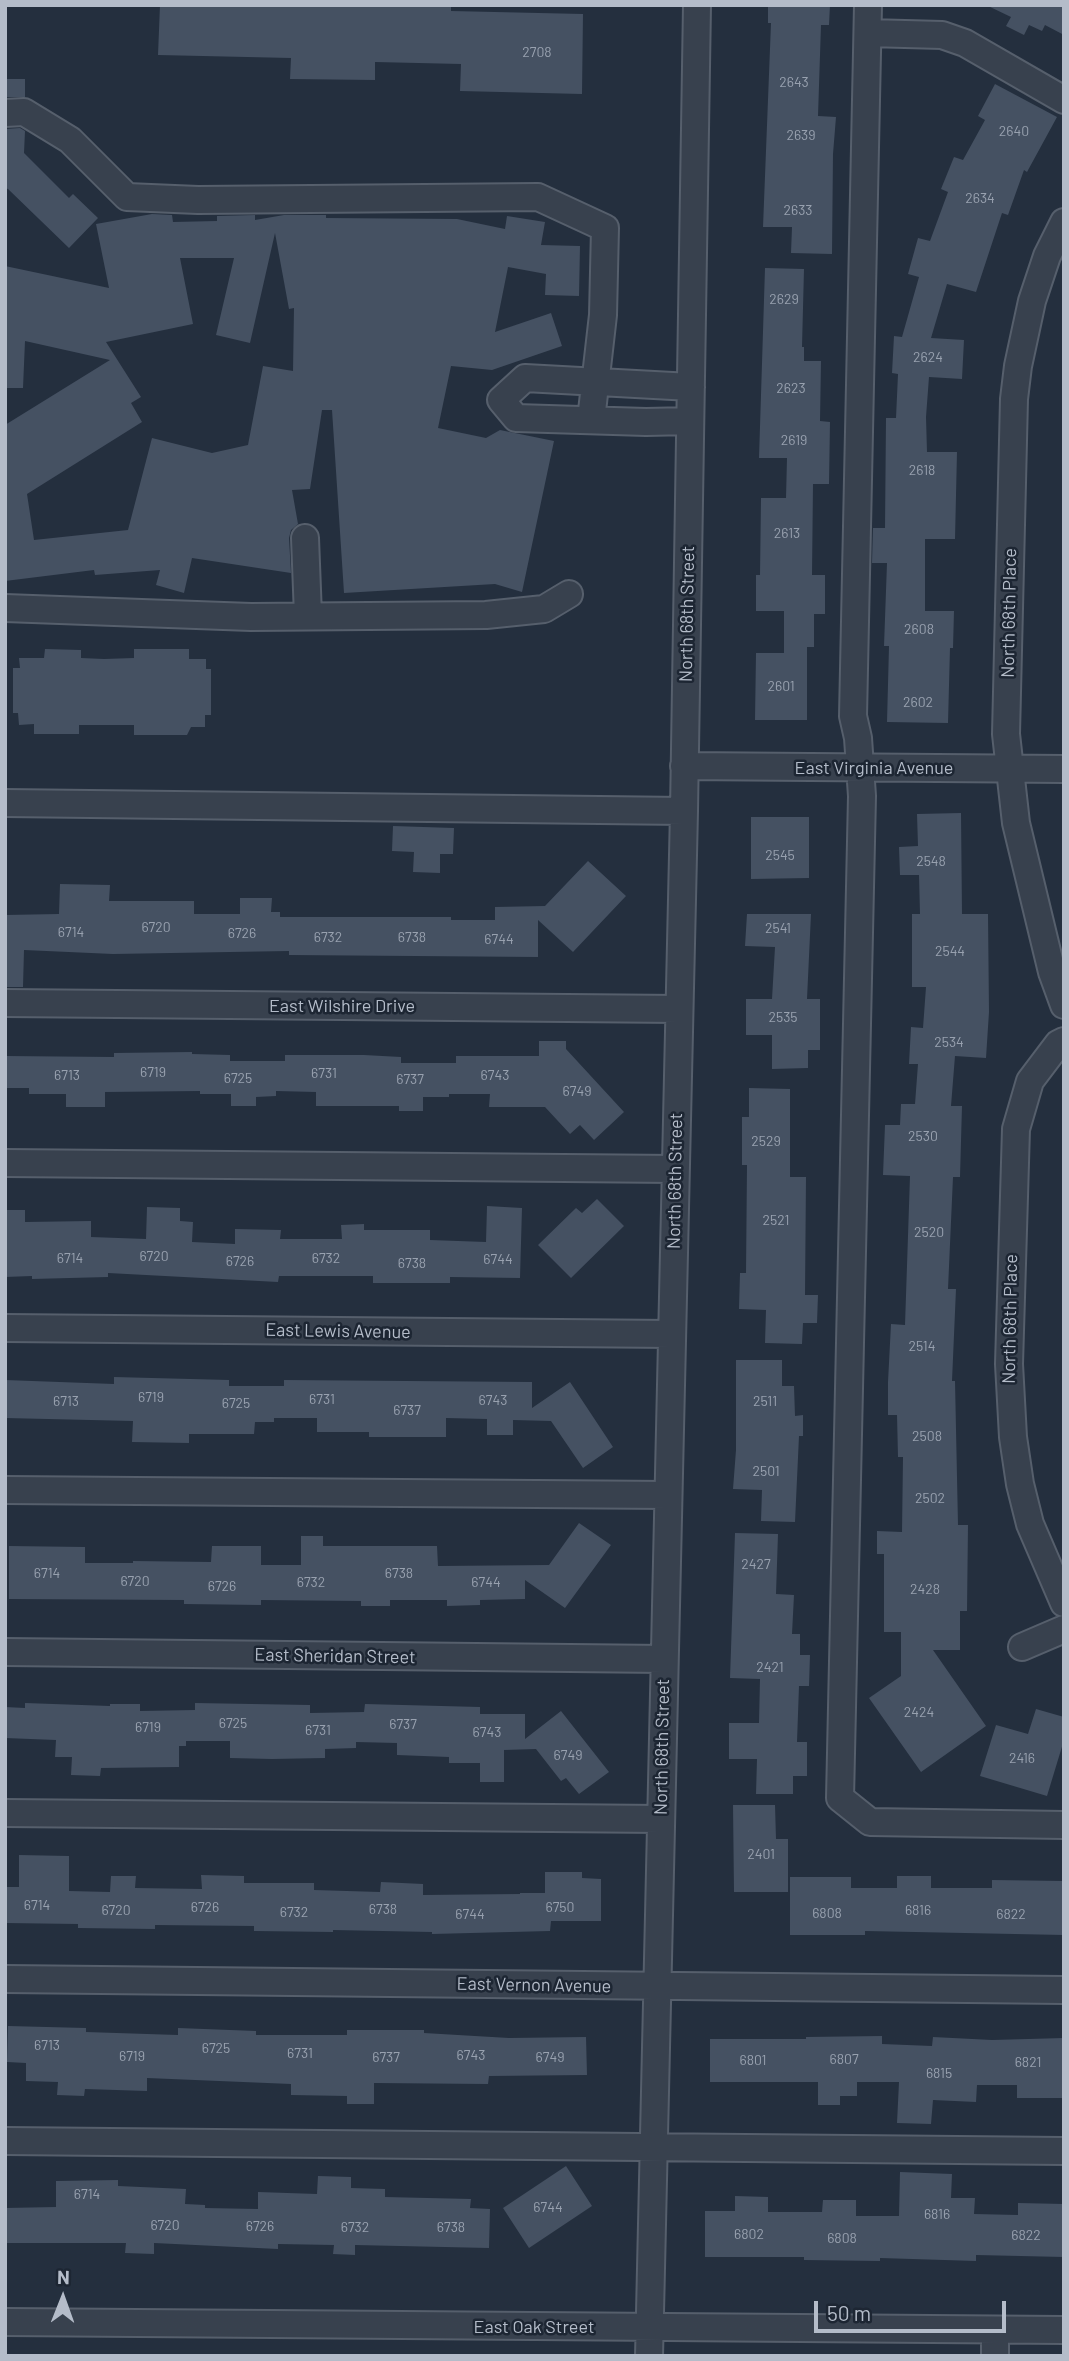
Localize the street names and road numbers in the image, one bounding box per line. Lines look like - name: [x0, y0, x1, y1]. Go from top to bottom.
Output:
- street label: North 68th Street: [675, 546, 699, 682]
- street label: North 68th Place: [997, 548, 1021, 678]
- street label: East Virginia Avenue: [795, 757, 953, 779]
- street label: East Wilshire Drive: [269, 995, 415, 1017]
- street label: North 68th Street: [663, 1113, 687, 1249]
- street label: North 68th Place: [998, 1254, 1022, 1384]
- street label: East Lewis Avenue: [265, 1319, 411, 1343]
- street label: East Sheridan Street: [254, 1644, 416, 1668]
- street label: North 68th Street: [650, 1679, 674, 1815]
- street label: East Vernon Avenue: [457, 1973, 611, 1997]
- street label: East Oak Street: [474, 2316, 594, 2338]

